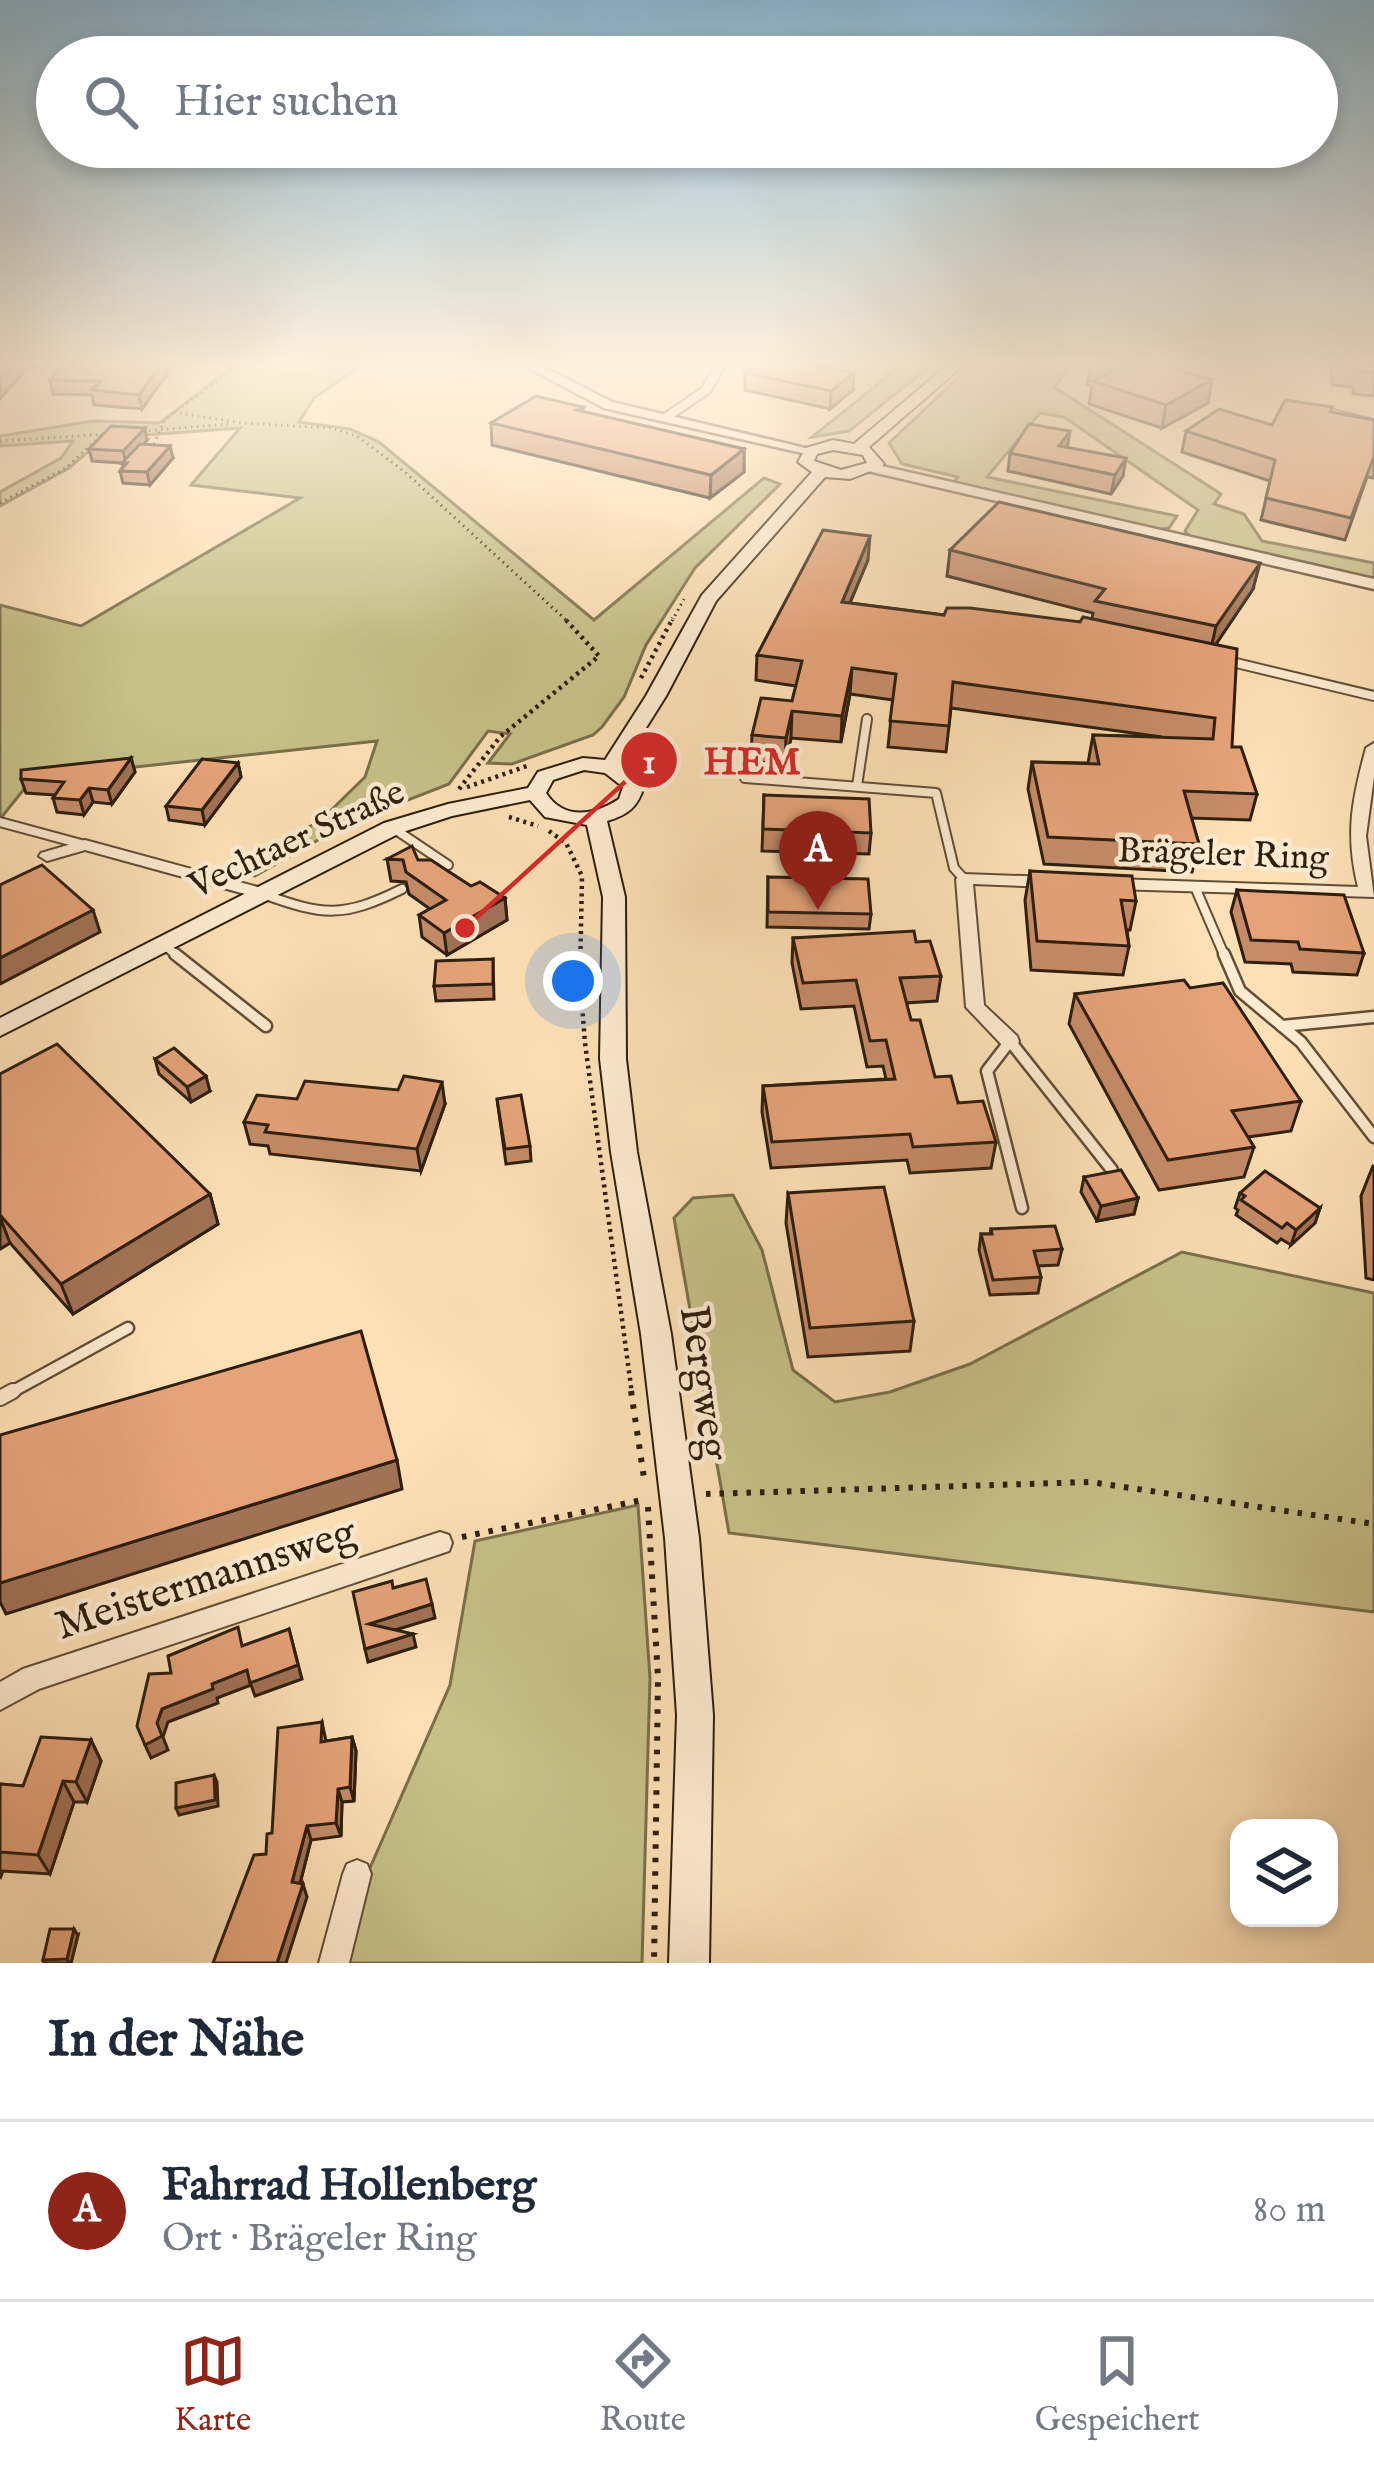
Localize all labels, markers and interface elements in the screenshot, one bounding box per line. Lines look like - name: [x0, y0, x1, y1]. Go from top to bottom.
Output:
- search box: [36, 36, 1338, 168]
- icon: search: [78, 69, 144, 135]
- text: Hier suchen: [174, 74, 398, 131]
- callout: HEM: [619, 723, 824, 798]
- text: HEM: [703, 739, 801, 788]
- text: 1: [642, 740, 656, 786]
- street label: Vechtaer Straße: [181, 770, 412, 910]
- pin: A: [779, 811, 857, 910]
- street label: Brägeler Ring: [1117, 828, 1330, 882]
- your location: [543, 951, 603, 1011]
- street label: Bergweg: [666, 1302, 740, 1465]
- street label: Meistermannsweg: [49, 1506, 364, 1654]
- map controls: [1230, 1819, 1338, 1927]
- button: layers: [1230, 1819, 1338, 1927]
- text: In der Nähe: [48, 2009, 304, 2074]
- text: Fahrrad Hollenberg: [162, 2158, 536, 2215]
- text: A: [74, 2186, 100, 2235]
- text: 80 m: [1253, 2186, 1326, 2235]
- text: Ort · Brägeler Ring: [162, 2215, 477, 2264]
- tab: Karte: [174, 2328, 251, 2442]
- tab: Route: [600, 2328, 686, 2442]
- tab: Gespeichert: [1035, 2328, 1200, 2442]

